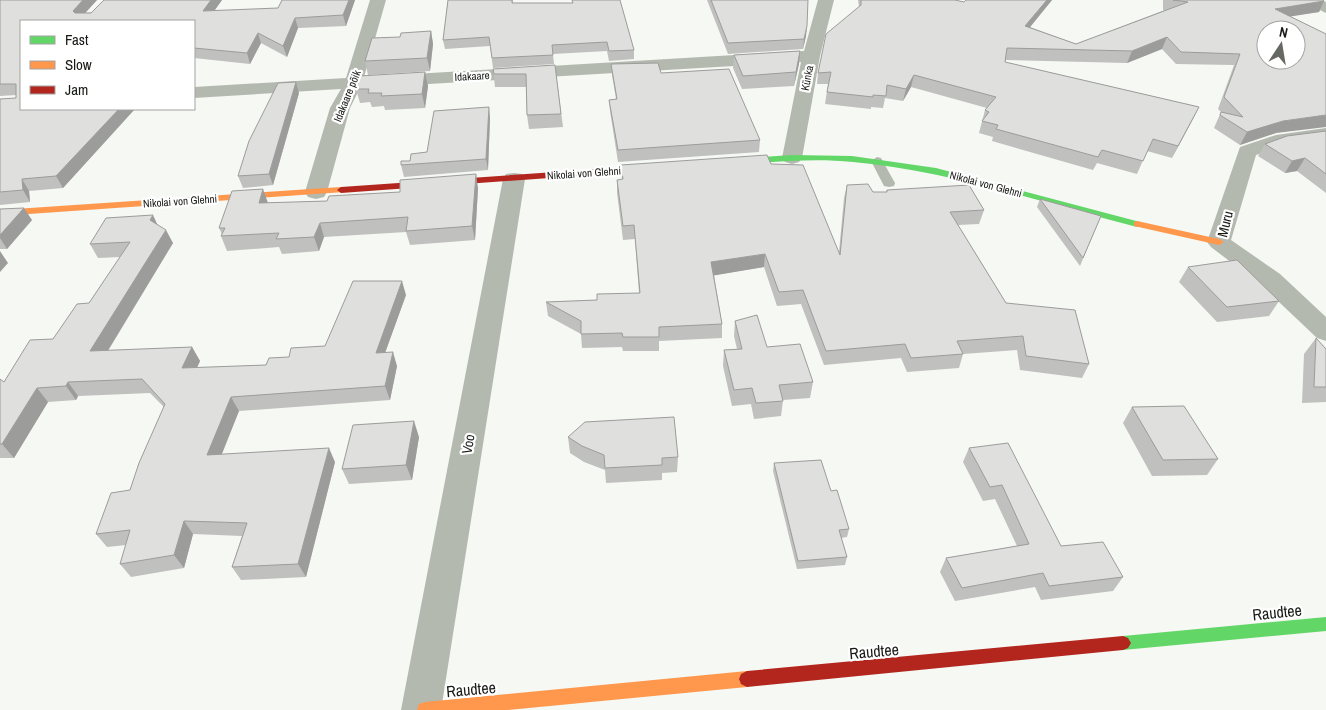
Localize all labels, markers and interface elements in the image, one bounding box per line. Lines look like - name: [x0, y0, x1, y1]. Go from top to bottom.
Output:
- legend: [20, 20, 195, 110]
- north arrow: [1256, 20, 1306, 70]
- text: N: [1278, 23, 1290, 42]
- text: Fast: [65, 29, 89, 50]
- text: Slow: [65, 54, 92, 75]
- street label: Künka: [798, 64, 816, 92]
- street label: Idakaare põik: [330, 68, 364, 124]
- street label: Idakaare: [454, 68, 490, 84]
- text: Jam: [65, 79, 88, 100]
- street label: Nikolai von Glehni: [546, 163, 622, 183]
- street label: Nikolai von Glehni: [948, 168, 1024, 200]
- street label: Nikolai von Glehni: [142, 191, 218, 211]
- street label: Muru: [1213, 209, 1237, 239]
- street label: Voo: [457, 433, 479, 455]
- street label: Raudtee: [1251, 598, 1303, 626]
- street label: Raudtee: [848, 638, 900, 664]
- street label: Raudtee: [445, 676, 497, 702]

